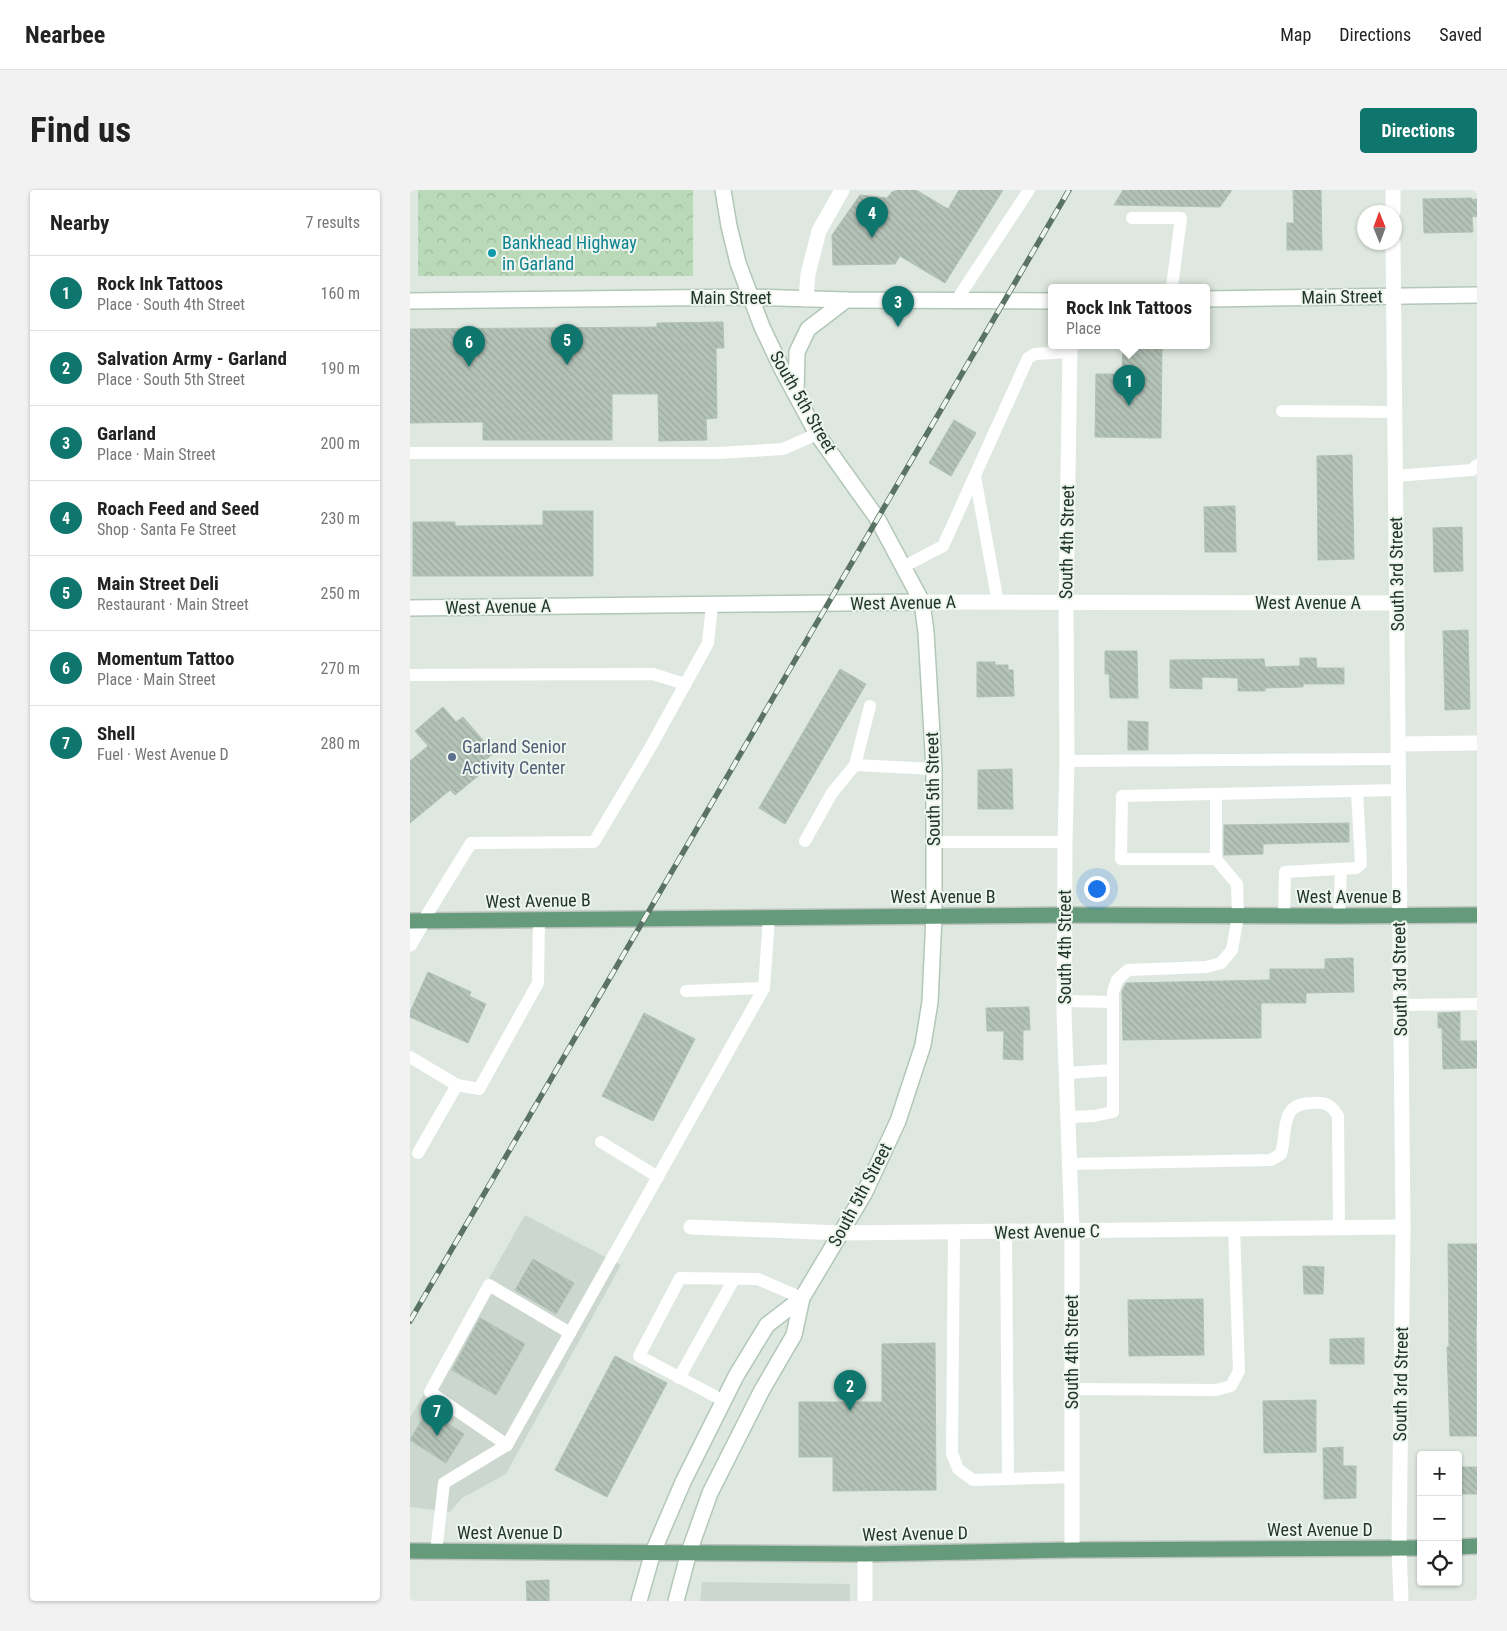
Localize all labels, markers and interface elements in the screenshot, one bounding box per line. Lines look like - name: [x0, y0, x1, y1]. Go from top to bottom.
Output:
- text: Nearbee: [25, 21, 105, 49]
- text: Map: [1280, 24, 1311, 45]
- text: Directions: [1339, 24, 1411, 45]
- text: Saved: [1439, 24, 1482, 45]
- button: Directions: [1360, 108, 1477, 153]
- text: Find us: [30, 110, 131, 151]
- pin: 4: [856, 197, 888, 238]
- north arrow: [1357, 205, 1402, 250]
- text: Nearby: [50, 211, 109, 235]
- text: 7 results: [305, 213, 360, 232]
- place label: Bankhead Highway in Garland: [502, 232, 637, 274]
- marker: Bankhead Highway in Garland: [486, 247, 498, 259]
- text: Rock Ink Tattoos: [97, 272, 223, 295]
- text: 1: [62, 284, 70, 303]
- text: 160 m: [321, 284, 360, 303]
- popup: [1048, 284, 1210, 349]
- street label: Main Street: [1301, 285, 1383, 308]
- pin: 3: [882, 286, 914, 327]
- street label: Main Street: [690, 287, 772, 308]
- text: Place · South 4th Street: [97, 295, 245, 314]
- text: Rock Ink Tattoos: [1066, 296, 1192, 319]
- text: Place: [1066, 319, 1101, 338]
- pin: 5: [551, 324, 583, 365]
- pin: 6: [453, 326, 485, 367]
- text: Salvation Army - Garland: [97, 347, 287, 370]
- street label: South 5th Street: [766, 347, 841, 457]
- text: 2: [62, 359, 70, 378]
- text: 190 m: [321, 359, 360, 378]
- pin: 1: [1113, 365, 1145, 406]
- text: Place · South 5th Street: [97, 370, 245, 389]
- text: Garland: [97, 422, 156, 445]
- text: 3: [62, 434, 70, 453]
- text: 200 m: [321, 434, 360, 453]
- text: Place · Main Street: [97, 445, 216, 464]
- street label: South 4th Street: [1055, 485, 1078, 599]
- text: Roach Feed and Seed: [97, 497, 259, 520]
- text: 4: [62, 509, 70, 528]
- text: 230 m: [321, 509, 360, 528]
- street label: South 3rd Street: [1385, 516, 1408, 632]
- text: Shop · Santa Fe Street: [97, 520, 236, 539]
- text: Main Street Deli: [97, 572, 219, 595]
- text: 5: [62, 584, 70, 603]
- text: 250 m: [321, 584, 360, 603]
- street label: West Avenue A: [850, 591, 957, 614]
- street label: West Avenue A: [1255, 592, 1362, 613]
- text: Restaurant · Main Street: [97, 595, 249, 614]
- street label: West Avenue A: [445, 595, 552, 618]
- text: Momentum Tattoo: [97, 647, 234, 670]
- text: 6: [62, 659, 70, 678]
- text: 270 m: [321, 659, 360, 678]
- text: Place · Main Street: [97, 670, 216, 689]
- text: Shell: [97, 722, 135, 745]
- street label: South 5th Street: [921, 732, 944, 846]
- text: 7: [62, 734, 70, 753]
- text: 280 m: [321, 734, 360, 753]
- place label: Garland Senior Activity Center: [462, 736, 567, 778]
- text: Fuel · West Avenue D: [97, 745, 229, 764]
- marker: Garland Senior Activity Center: [446, 751, 458, 763]
- your location: [1084, 876, 1110, 902]
- street label: West Avenue B: [890, 886, 996, 907]
- street label: West Avenue B: [1296, 886, 1402, 907]
- street label: West Avenue B: [485, 889, 591, 912]
- street label: South 4th Street: [1054, 890, 1075, 1004]
- street label: South 3rd Street: [1388, 921, 1411, 1037]
- street label: South 5th Street: [823, 1139, 896, 1250]
- street label: West Avenue C: [994, 1220, 1100, 1243]
- street label: South 4th Street: [1061, 1295, 1082, 1409]
- street label: South 3rd Street: [1389, 1326, 1412, 1442]
- pin: 2: [834, 1370, 866, 1411]
- pin: 7: [421, 1395, 453, 1436]
- map controls: [1417, 1451, 1462, 1586]
- button: +: [1417, 1451, 1462, 1496]
- button: −: [1417, 1496, 1462, 1541]
- street label: West Avenue D: [1267, 1519, 1373, 1540]
- street label: West Avenue D: [457, 1522, 563, 1543]
- street label: West Avenue D: [862, 1522, 968, 1545]
- button: locate: [1417, 1541, 1462, 1586]

